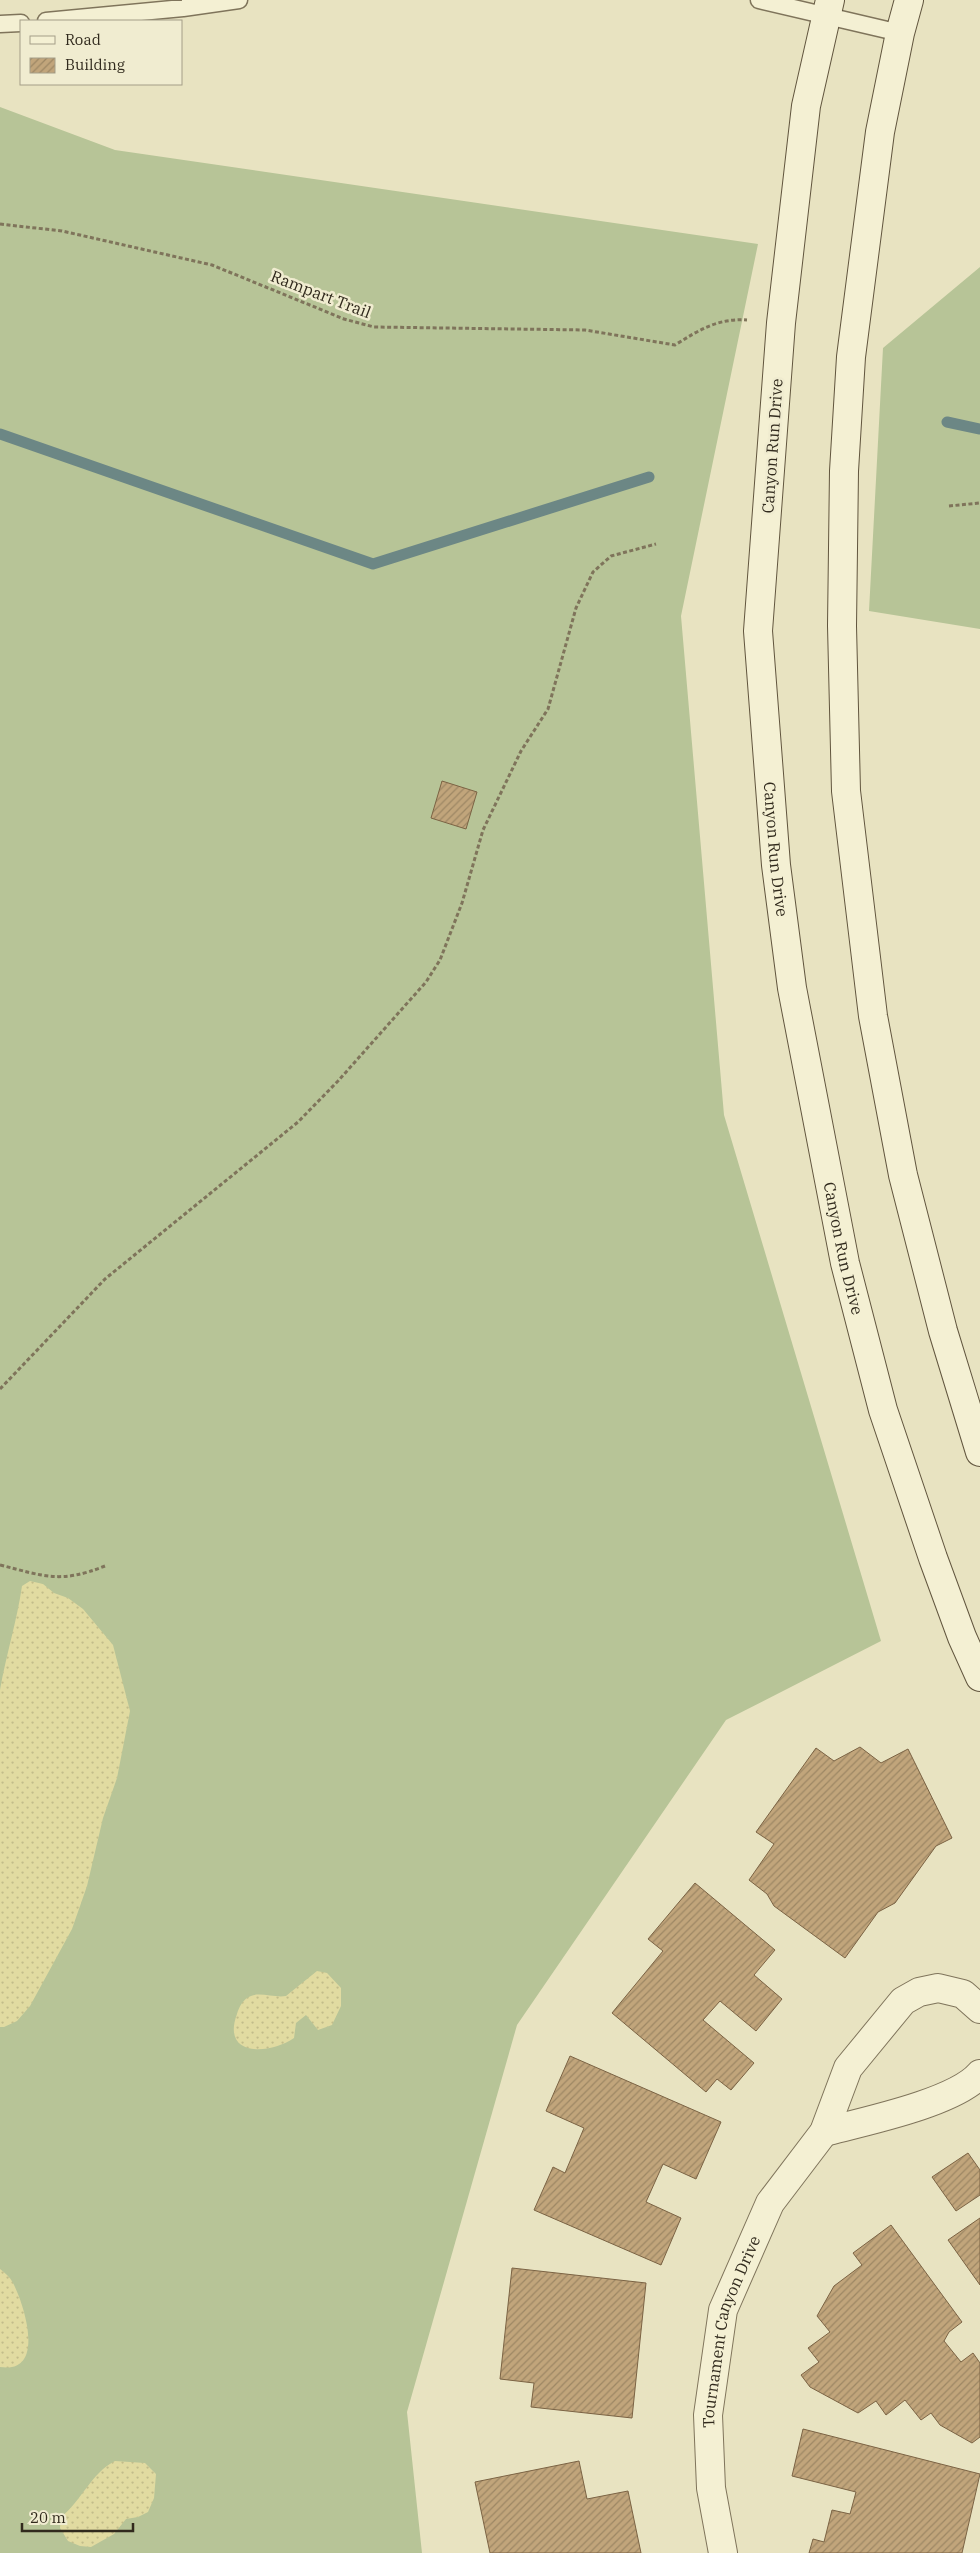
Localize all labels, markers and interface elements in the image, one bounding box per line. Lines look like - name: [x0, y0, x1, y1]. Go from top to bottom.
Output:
- legend: [20, 20, 182, 85]
- text: Road: [65, 30, 101, 49]
- text: Building: [65, 55, 125, 74]
- street label: Rampart Trail: [268, 266, 374, 322]
- street label: Canyon Run Drive: [757, 378, 787, 514]
- street label: Canyon Run Drive: [760, 781, 793, 918]
- street label: Canyon Run Drive: [820, 1180, 868, 1317]
- street label: Tournament Canyon Drive: [698, 2232, 764, 2428]
- scale bar: [22, 2500, 134, 2532]
- text: 20 m: [30, 2508, 66, 2527]

